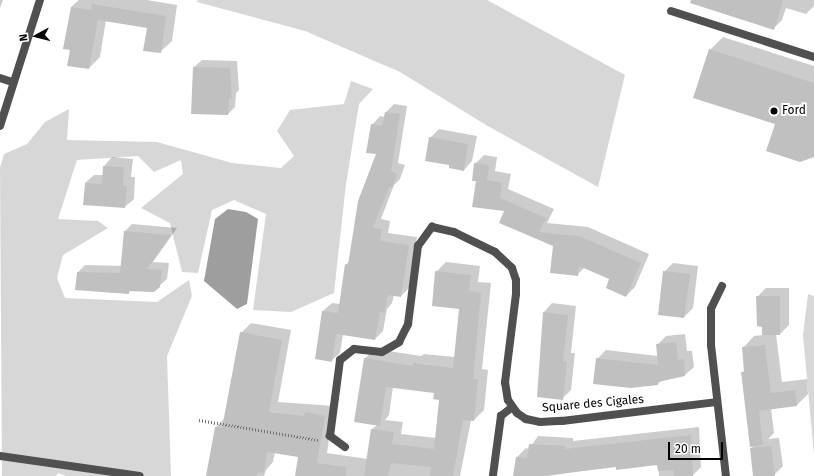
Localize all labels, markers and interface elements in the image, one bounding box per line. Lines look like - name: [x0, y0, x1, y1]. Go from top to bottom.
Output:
- north arrow: [16, 16, 56, 56]
- text: N: [17, 33, 30, 42]
- place label: Ford: [782, 104, 806, 118]
- marker: Ford: [769, 106, 779, 116]
- street label: Square des Cigales: [542, 392, 644, 416]
- scale bar: [670, 434, 725, 460]
- text: 20 m: [675, 442, 701, 456]

